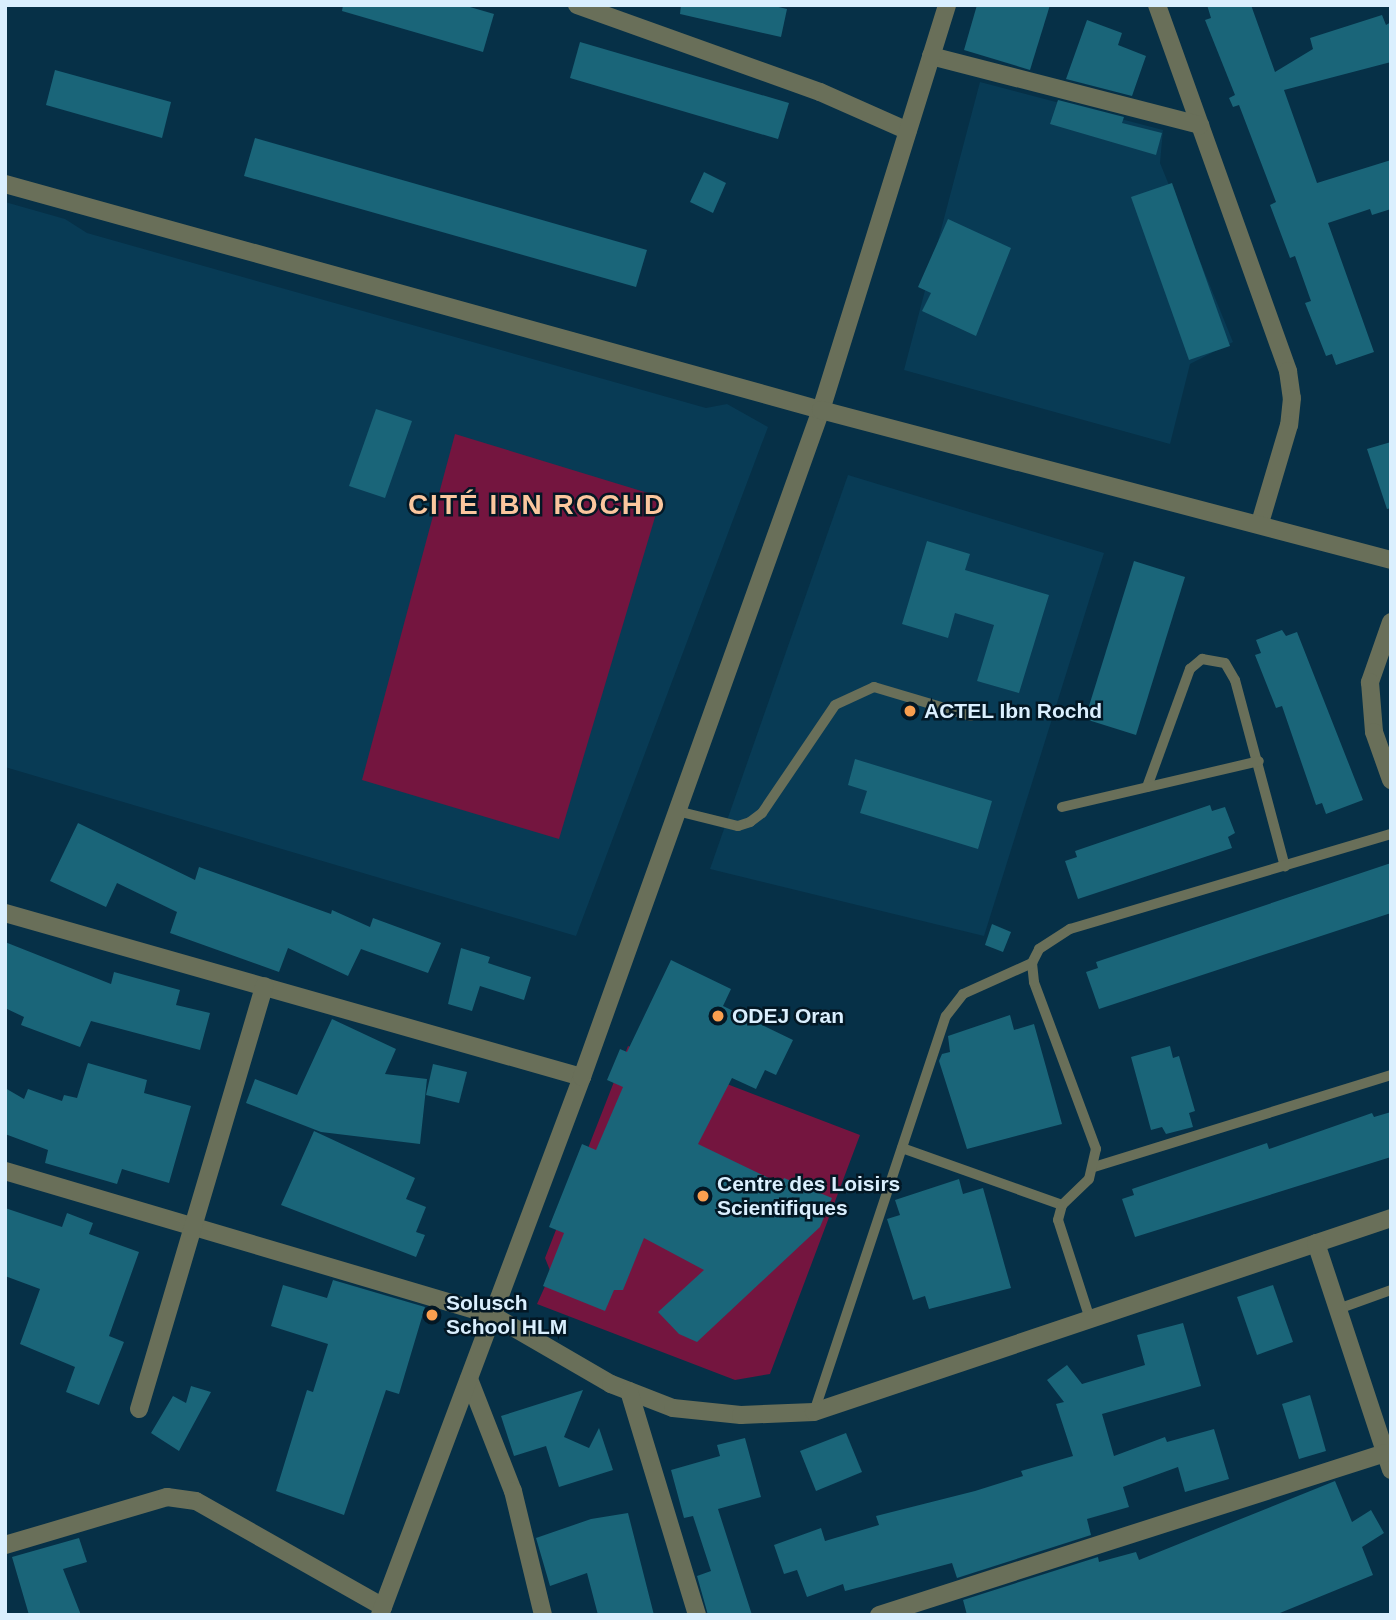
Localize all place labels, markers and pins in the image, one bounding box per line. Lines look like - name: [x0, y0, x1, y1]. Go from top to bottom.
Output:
- place label: ACTEL Ibn Rochd: [924, 698, 1102, 724]
- marker: ACTEL Ibn Rochd: [902, 703, 918, 719]
- place label: ODEJ Oran: [732, 1003, 844, 1029]
- marker: ODEJ Oran: [710, 1008, 726, 1024]
- place label: Centre des Loisirs Scientifiques: [717, 1171, 900, 1221]
- marker: Centre des Loisirs Scientifiques: [695, 1188, 711, 1204]
- place label: Solusch School HLM: [446, 1290, 567, 1340]
- marker: Solusch School HLM: [424, 1307, 440, 1323]

